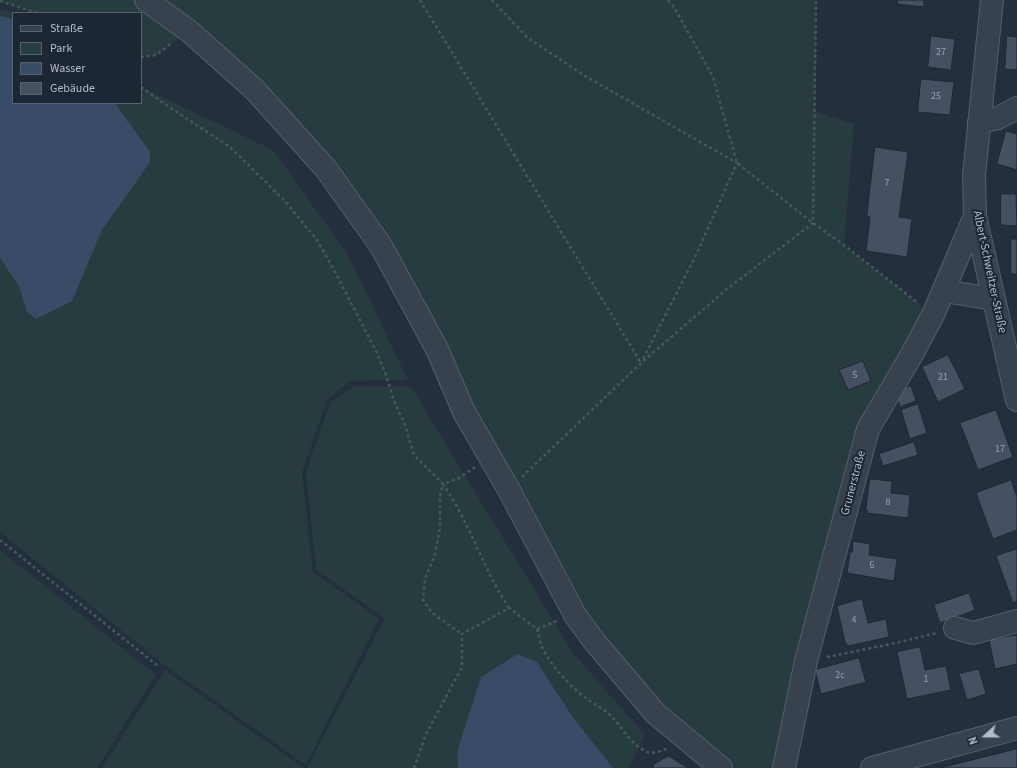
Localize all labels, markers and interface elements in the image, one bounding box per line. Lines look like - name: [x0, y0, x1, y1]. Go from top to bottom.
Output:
- legend: [12, 12, 142, 104]
- text: Straße: [50, 20, 83, 37]
- text: Park: [50, 40, 72, 57]
- house number: 27: [936, 47, 946, 59]
- text: Wasser: [50, 60, 85, 77]
- text: Gebäude: [50, 80, 95, 97]
- house number: 25: [931, 91, 941, 103]
- house number: 7: [885, 178, 889, 190]
- street label: Albert-Schweitzer-Straße: [969, 209, 1009, 335]
- house number: 5: [853, 370, 857, 382]
- house number: 21: [938, 372, 948, 384]
- house number: 17: [995, 444, 1005, 456]
- street label: Grunerstraße: [838, 449, 870, 517]
- house number: 8: [886, 497, 890, 509]
- house number: 6: [870, 560, 874, 572]
- house number: 4: [852, 615, 856, 627]
- house number: 2c: [835, 670, 845, 682]
- house number: 1: [924, 674, 928, 686]
- north arrow: [965, 716, 1005, 756]
- text: N: [965, 734, 982, 747]

